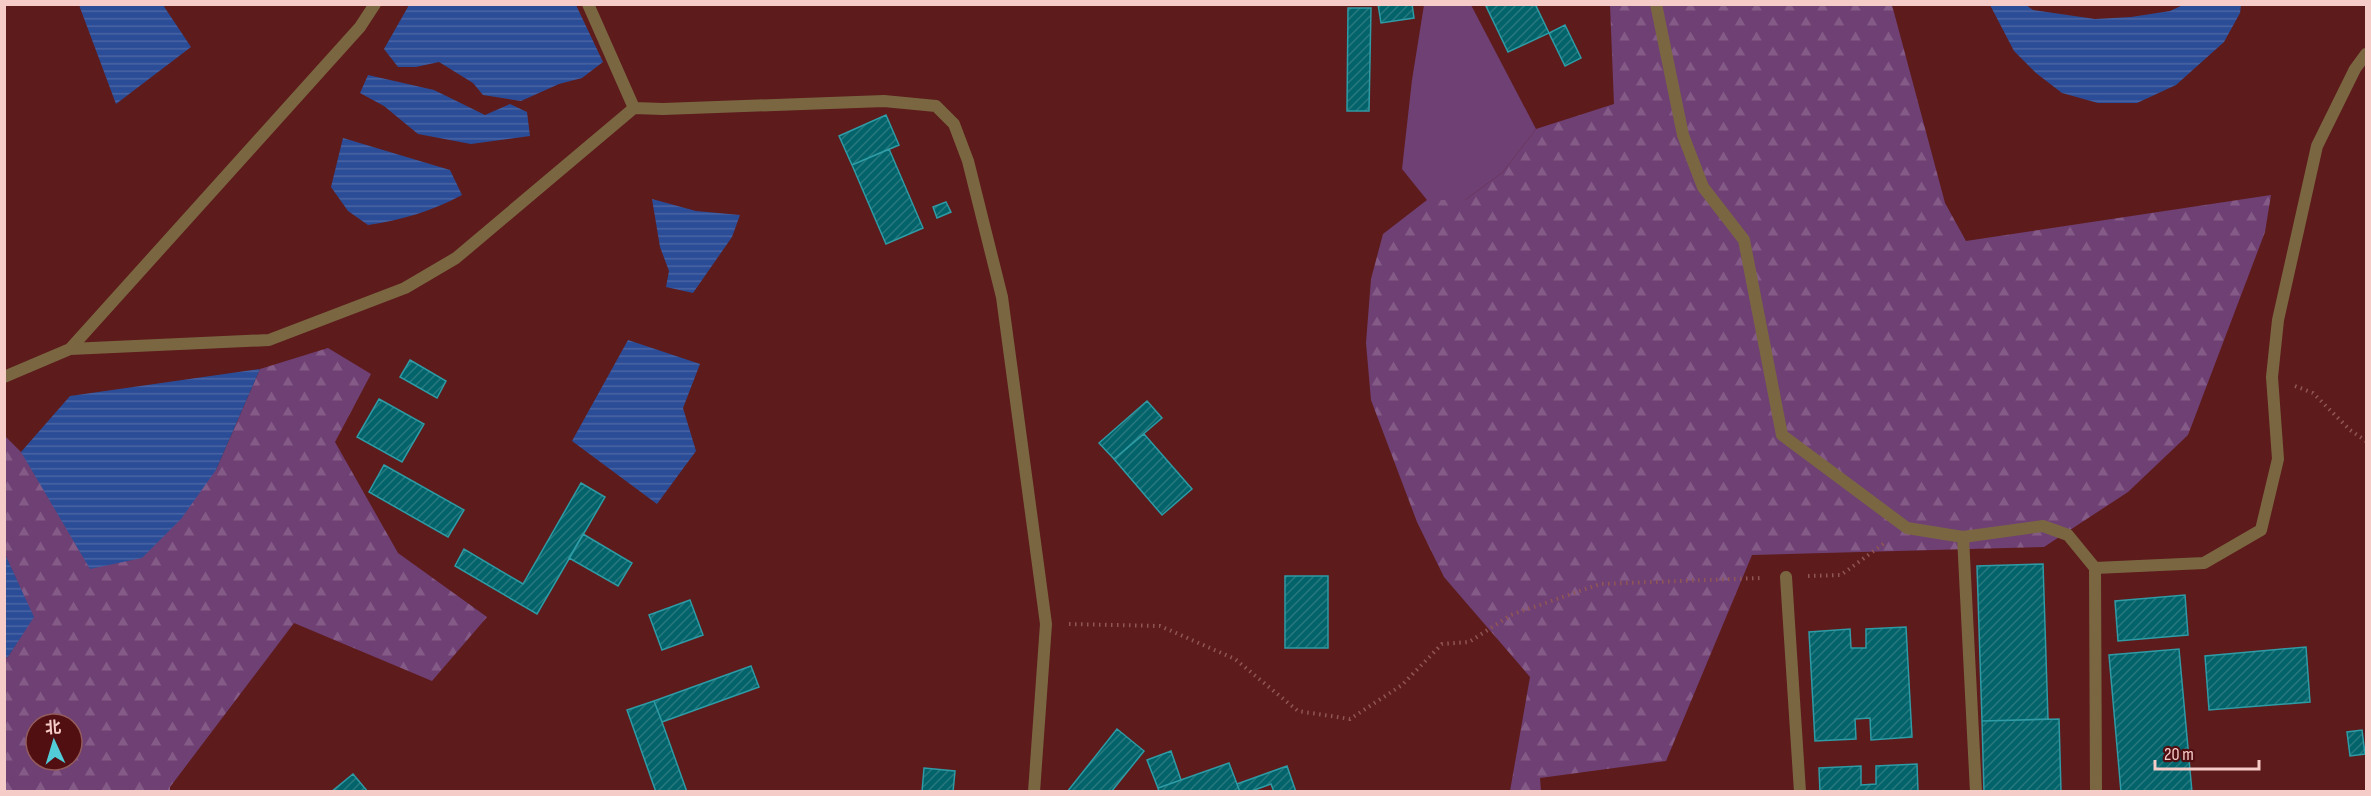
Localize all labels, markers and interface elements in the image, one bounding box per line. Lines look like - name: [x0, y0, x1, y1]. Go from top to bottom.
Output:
- north arrow: [24, 712, 84, 772]
- text: 北: [44, 718, 62, 739]
- scale bar: [2155, 733, 2258, 771]
- text: 20 m: [2164, 744, 2194, 765]

